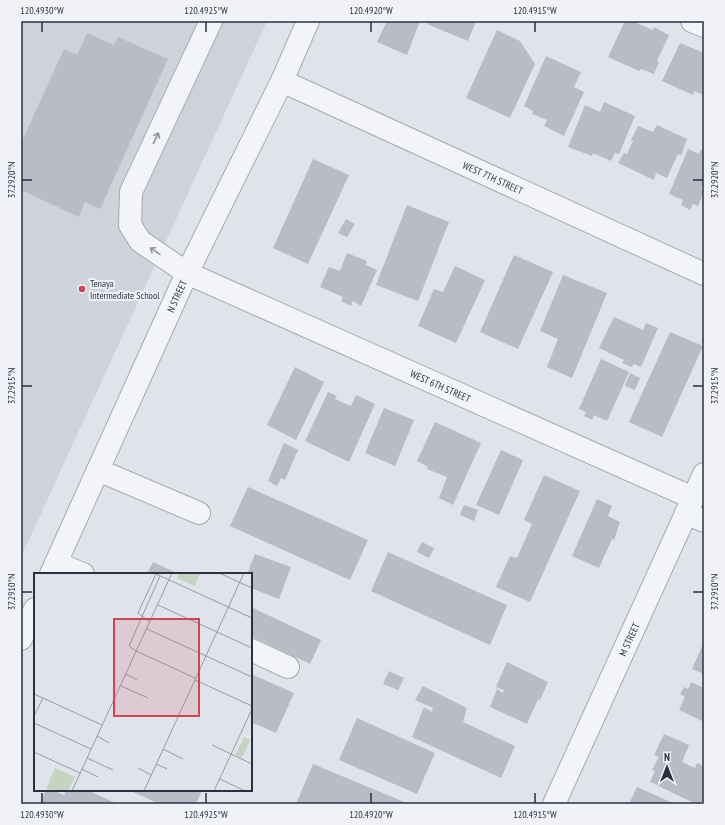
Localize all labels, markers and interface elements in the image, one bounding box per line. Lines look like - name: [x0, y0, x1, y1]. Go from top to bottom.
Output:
- text: 120.4930°W: [20, 4, 64, 17]
- text: 120.4925°W: [184, 4, 228, 17]
- text: 120.4920°W: [349, 4, 393, 17]
- text: 120.4915°W: [513, 4, 557, 17]
- one-way arrow: [153, 132, 160, 144]
- street label: WEST 7TH STREET: [461, 158, 526, 197]
- text: 37.2920°N: [5, 162, 18, 198]
- text: 37.2920°N: [708, 162, 721, 198]
- one-way arrow: [150, 247, 161, 255]
- place label: Tenaya Intermediate School: [90, 277, 160, 302]
- street label: N STREET: [164, 277, 190, 314]
- marker: Tenaya Intermediate School: [77, 284, 87, 294]
- street label: WEST 6TH STREET: [408, 367, 473, 405]
- text: 37.2915°N: [5, 368, 18, 404]
- text: 37.2915°N: [708, 368, 721, 404]
- inset map: [34, 573, 252, 791]
- text: 37.2910°N: [5, 574, 18, 610]
- text: 37.2910°N: [708, 574, 721, 610]
- street label: M STREET: [616, 620, 642, 658]
- north arrow: [647, 747, 687, 787]
- text: N: [664, 750, 670, 764]
- text: 120.4930°W: [20, 808, 64, 821]
- text: 120.4925°W: [184, 808, 228, 821]
- text: 120.4920°W: [349, 808, 393, 821]
- text: 120.4915°W: [513, 808, 557, 821]

